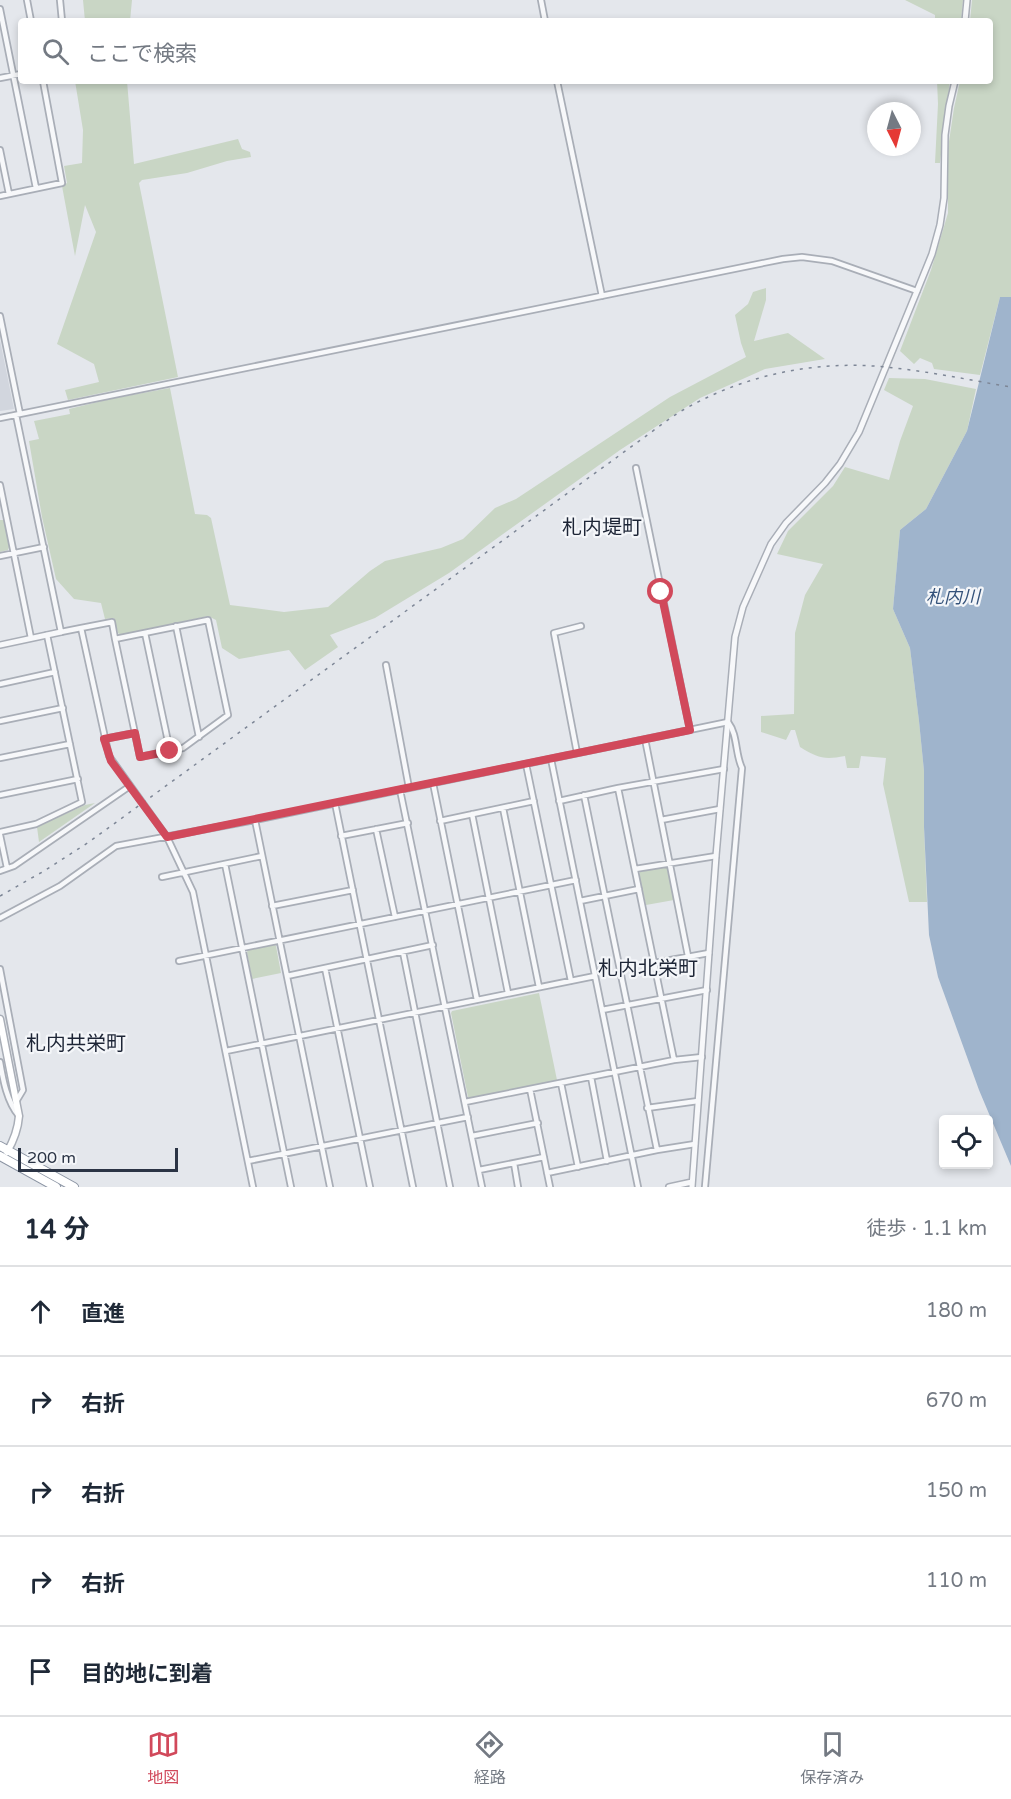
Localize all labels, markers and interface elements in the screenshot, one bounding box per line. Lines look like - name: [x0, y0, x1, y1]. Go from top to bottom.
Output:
- search box: [18, 18, 993, 84]
- icon: search: [39, 35, 72, 68]
- text: ここで検索: [87, 41, 197, 67]
- north arrow: [867, 102, 921, 156]
- district label: 札内堤町: [562, 516, 642, 540]
- route start: [647, 578, 673, 604]
- water label: 札内川: [926, 586, 982, 608]
- route end: [156, 737, 182, 763]
- district label: 札内北栄町: [598, 957, 698, 981]
- district label: 札内共栄町: [26, 1032, 126, 1056]
- map controls: [939, 1115, 993, 1169]
- button: locate: [939, 1115, 993, 1169]
- scale bar: [18, 1145, 178, 1172]
- text: 200 m: [27, 1148, 76, 1168]
- text: 14 分: [24, 1214, 89, 1245]
- text: 徒歩 · 1.1 km: [867, 1217, 987, 1241]
- icon: ahead: [24, 1295, 57, 1328]
- text: 180 m: [926, 1299, 987, 1323]
- text: 直進: [81, 1301, 125, 1327]
- icon: right: [24, 1385, 57, 1418]
- text: 670 m: [926, 1389, 987, 1413]
- text: 右折: [81, 1391, 125, 1417]
- icon: right: [24, 1475, 57, 1508]
- text: 150 m: [926, 1479, 987, 1503]
- text: 右折: [81, 1481, 125, 1507]
- icon: right: [24, 1565, 57, 1598]
- text: 110 m: [926, 1569, 987, 1593]
- text: 右折: [81, 1571, 125, 1597]
- icon: arrive: [24, 1655, 57, 1688]
- text: 目的地に到着: [81, 1661, 213, 1687]
- tab: 地図: [147, 1728, 180, 1788]
- tab: 経路: [473, 1728, 506, 1788]
- tab: 保存済み: [800, 1728, 864, 1788]

